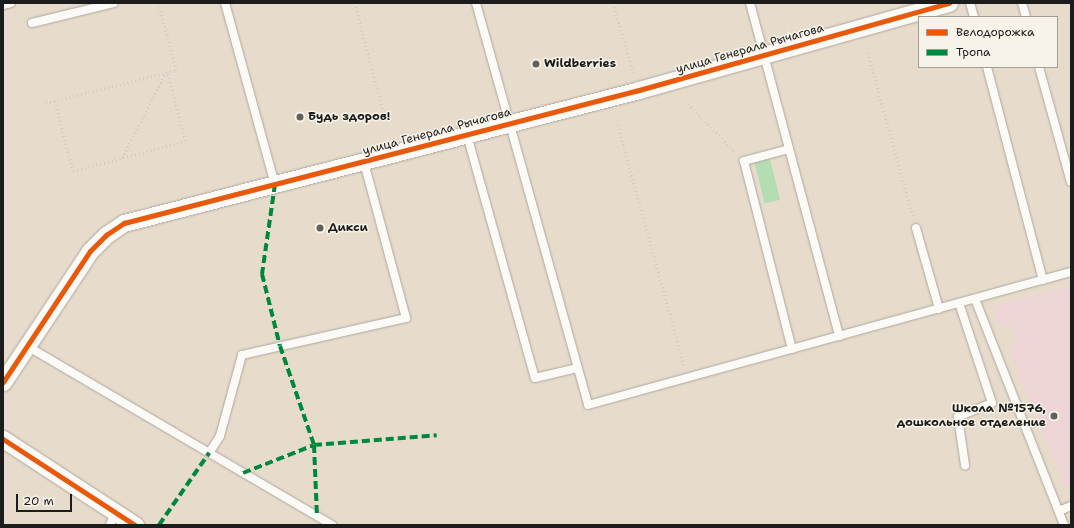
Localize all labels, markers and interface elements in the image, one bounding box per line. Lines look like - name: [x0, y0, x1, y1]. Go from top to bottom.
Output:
- legend: [918, 16, 1058, 68]
- street label: улица Генерала Рычагова: [674, 21, 826, 77]
- text: Велодорожка: [956, 24, 1034, 40]
- text: Тропа: [956, 44, 990, 60]
- place label: Wildberries: [544, 57, 616, 71]
- marker: Wildberries: [531, 59, 541, 69]
- street label: улица Генерала Рычагова: [361, 105, 513, 159]
- place label: Будь здоров!: [308, 110, 390, 124]
- marker: Будь здоров!: [295, 112, 305, 122]
- place label: Дикси: [328, 221, 368, 235]
- marker: Дикси: [315, 223, 325, 233]
- place label: Школа №1576, дошкольное отделение: [897, 402, 1046, 430]
- marker: Школа №1576, дошкольное отделение: [1049, 411, 1059, 421]
- scale bar: [18, 486, 74, 512]
- text: 20 m: [23, 493, 54, 509]

